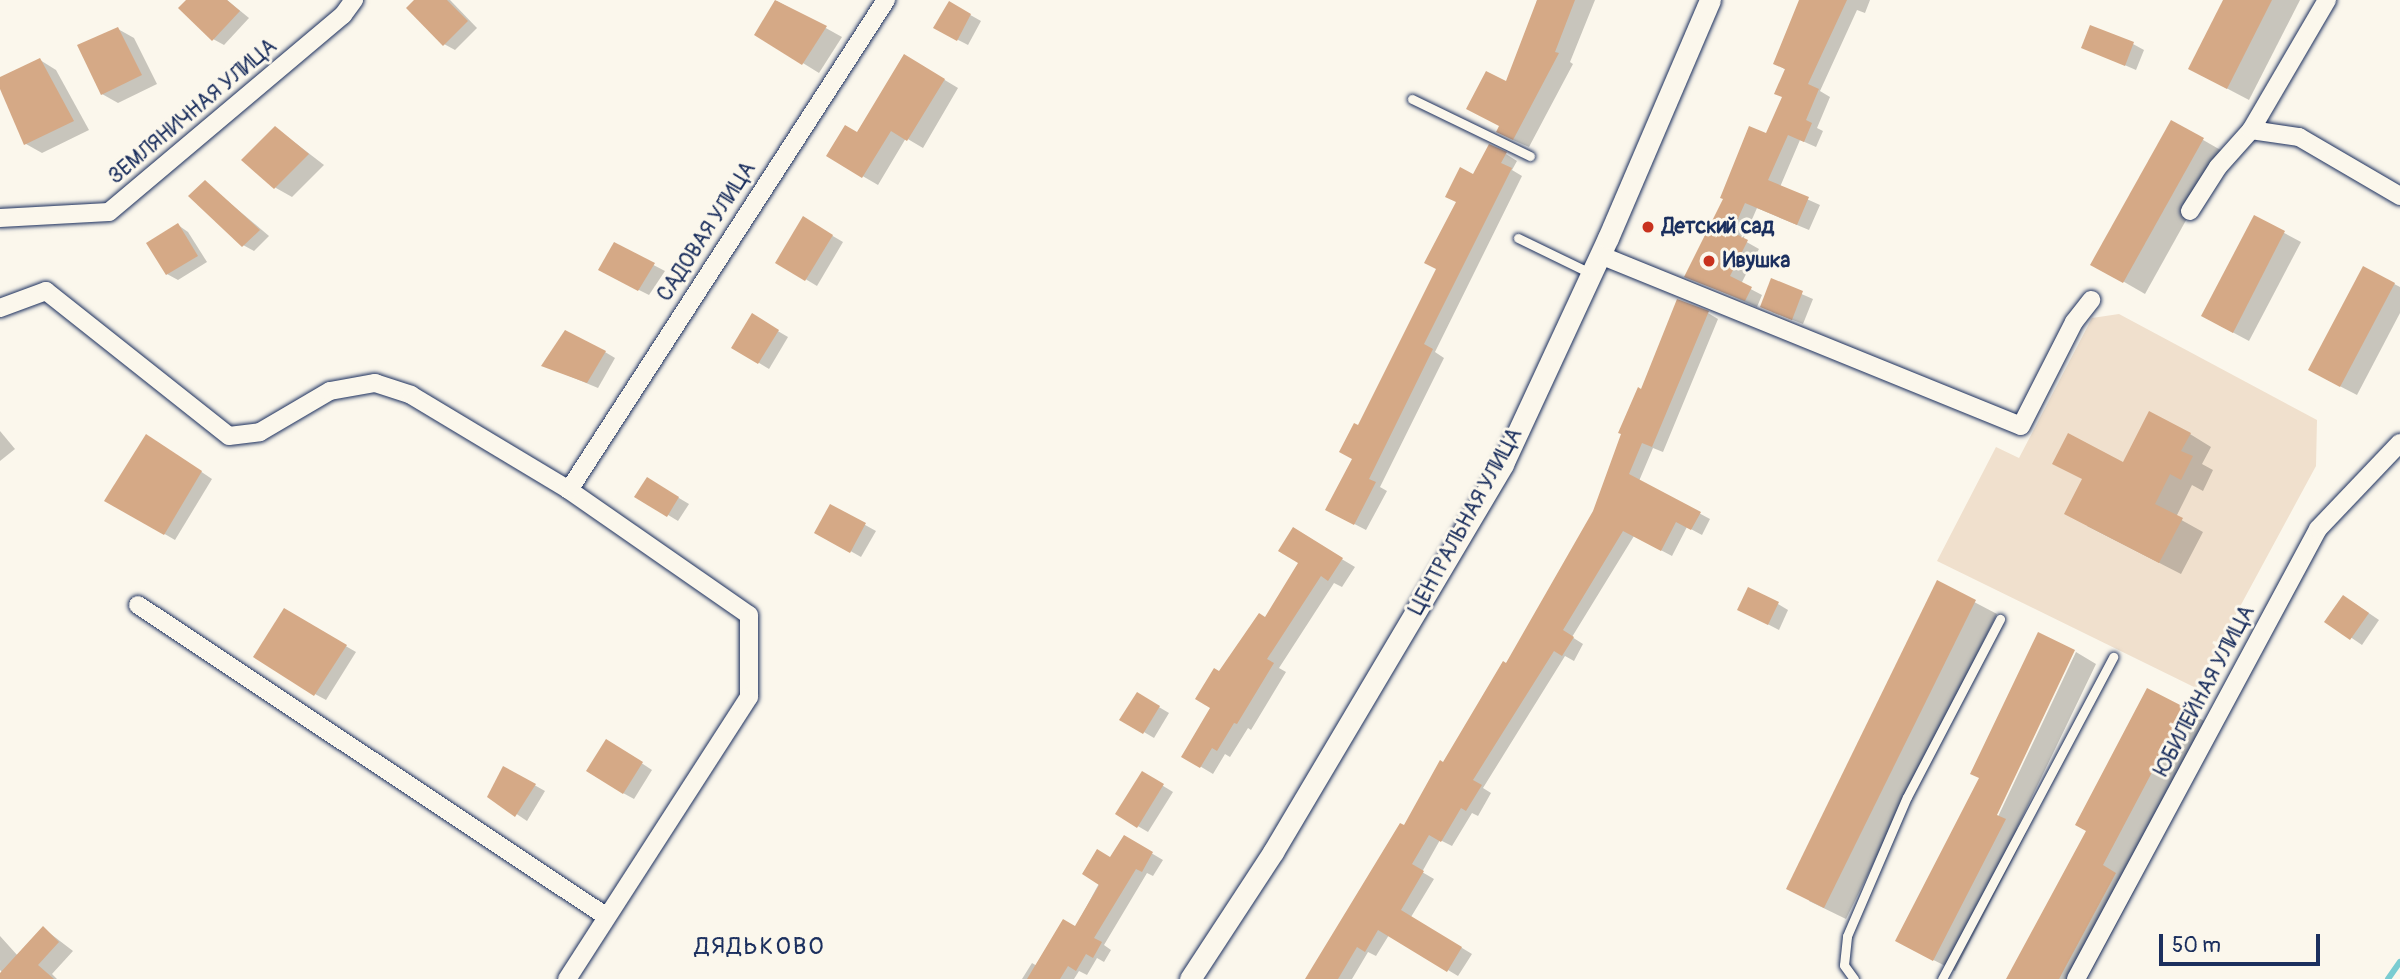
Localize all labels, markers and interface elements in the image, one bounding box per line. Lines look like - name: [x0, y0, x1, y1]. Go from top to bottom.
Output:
- street label: ЗЕМЛЯНИЧНАЯ УЛИЦА: [104, 34, 282, 190]
- street label: САДОВАЯ УЛИЦА: [653, 158, 761, 306]
- place label: Детский сад: [1662, 214, 1774, 240]
- marker: Детский сад: [1640, 219, 1656, 235]
- place label: Ивушка: [1723, 248, 1790, 274]
- marker: Ивушка: [1701, 253, 1717, 269]
- street label: ЦЕНТРАЛЬНАЯ УЛИЦА: [1404, 424, 1528, 620]
- street label: ЮБИЛЕЙНАЯ УЛИЦА: [2149, 601, 2261, 781]
- scale bar: [2162, 920, 2323, 964]
- text: 50 m: [2172, 932, 2221, 959]
- district label: ДЯДЬКОВО: [696, 933, 824, 961]

